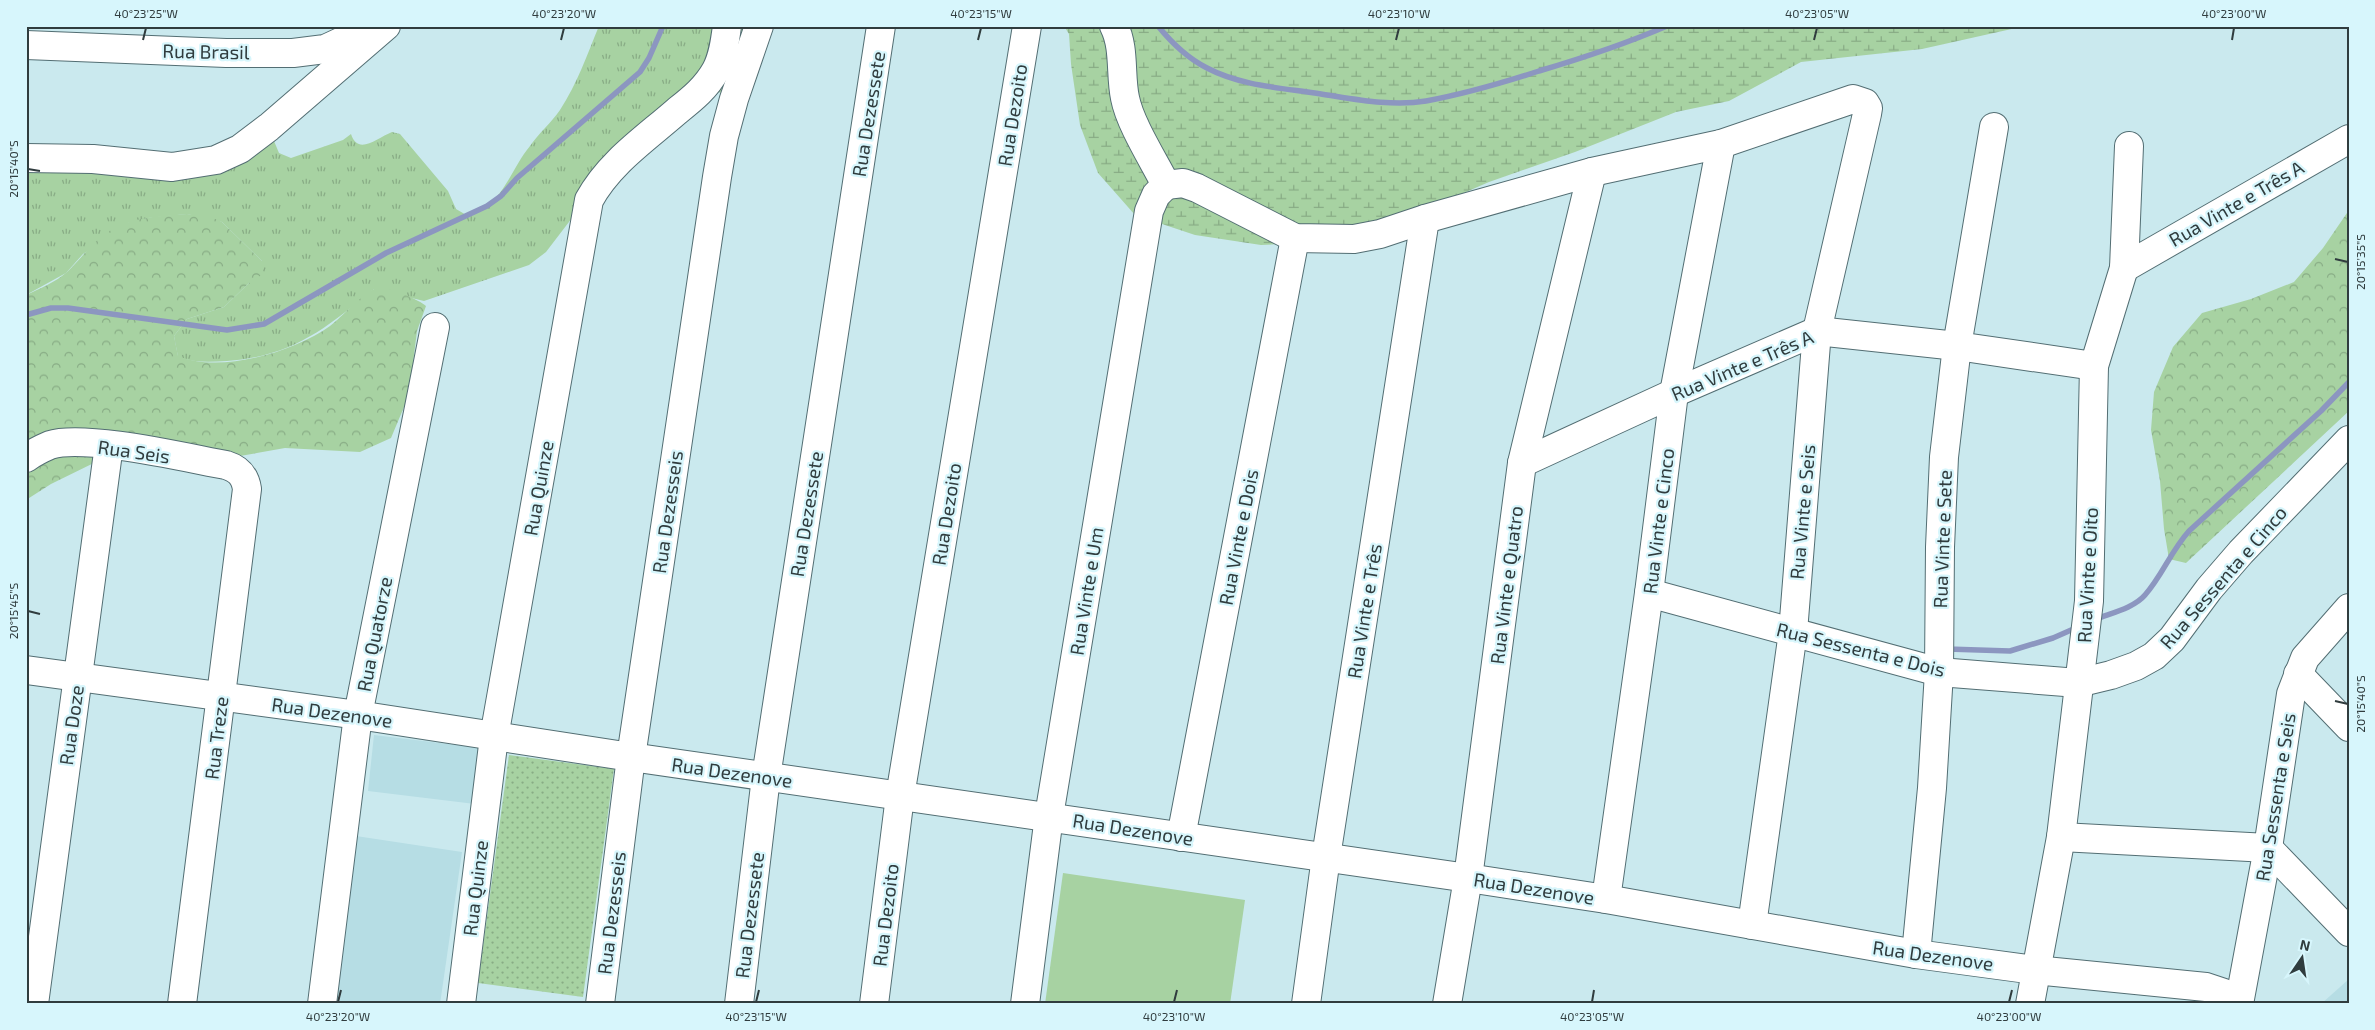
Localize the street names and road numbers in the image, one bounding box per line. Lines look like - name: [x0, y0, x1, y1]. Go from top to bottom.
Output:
- street label: Rua Brasil: [162, 39, 250, 63]
- street label: Rua Dezessete: [847, 50, 889, 178]
- street label: Rua Dezoito: [993, 62, 1031, 168]
- street label: Rua Vinte e Três A: [2164, 155, 2308, 251]
- street label: Rua Vinte e Três A: [1668, 325, 1817, 405]
- street label: Rua Seis: [97, 435, 171, 467]
- street label: Rua Quinze: [518, 439, 558, 537]
- street label: Rua Vinte e Seis: [1785, 444, 1819, 580]
- street label: Rua Vinte e Cinco: [1638, 447, 1678, 595]
- street label: Rua Dezesseis: [647, 449, 687, 575]
- street label: Rua Dezessete: [785, 450, 827, 578]
- street label: Rua Dezoito: [927, 461, 965, 567]
- street label: Rua Vinte e Dois: [1214, 467, 1262, 607]
- street label: Rua Vinte e Sete: [1928, 469, 1956, 609]
- street label: Rua Sessenta e Cinco: [2155, 501, 2291, 653]
- street label: Rua Vinte e Quatro: [1485, 504, 1527, 666]
- street label: Rua Vinte e Oito: [2072, 507, 2102, 643]
- street label: Rua Vinte e Um: [1065, 525, 1107, 657]
- street label: Rua Vinte e Três: [1342, 542, 1386, 680]
- street label: Rua Quatorze: [352, 575, 396, 693]
- street label: Rua Sessenta e Dois: [1774, 617, 1948, 681]
- street label: Rua Doze: [54, 684, 88, 766]
- street label: Rua Dezenove: [270, 692, 394, 732]
- street label: Rua Treze: [199, 695, 233, 781]
- street label: Rua Sessenta e Seis: [2250, 711, 2300, 883]
- street label: Rua Dezenove: [670, 752, 794, 792]
- street label: Rua Dezenove: [1071, 808, 1195, 850]
- street label: Rua Quinze: [458, 839, 492, 937]
- street label: Rua Dezesseis: [592, 850, 630, 976]
- street label: Rua Dezessete: [730, 851, 768, 979]
- street label: Rua Dezoito: [867, 862, 903, 968]
- street label: Rua Dezenove: [1472, 867, 1596, 909]
- street label: Rua Dezenove: [1871, 935, 1995, 975]

